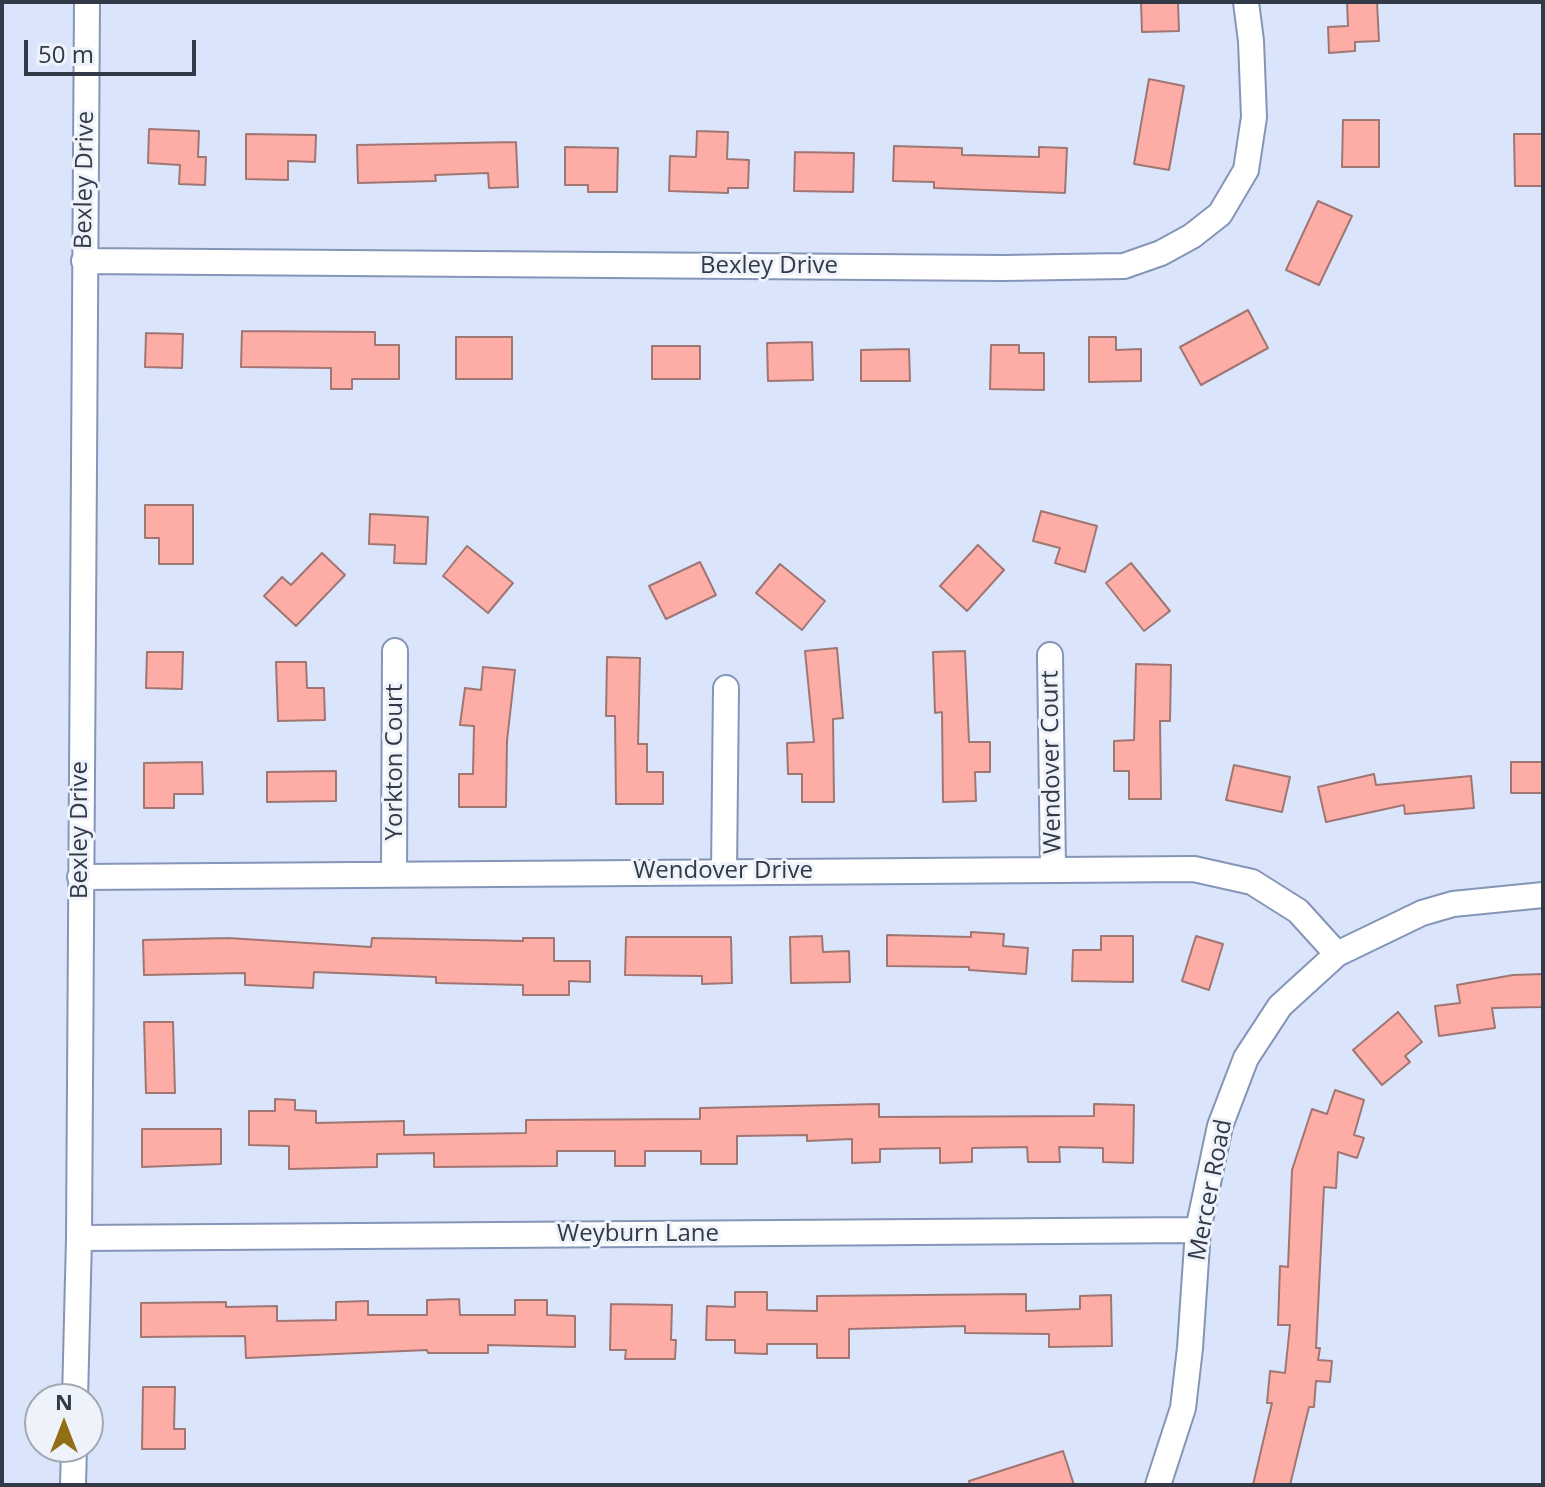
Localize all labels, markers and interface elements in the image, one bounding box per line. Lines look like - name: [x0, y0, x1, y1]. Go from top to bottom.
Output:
- scale bar: [28, 24, 200, 74]
- text: 50 m: [38, 37, 94, 70]
- street label: Bexley Drive: [69, 111, 101, 249]
- street label: Bexley Drive: [700, 252, 838, 280]
- street label: Wendover Court: [1036, 670, 1068, 854]
- street label: Yorkton Court: [381, 684, 409, 840]
- street label: Bexley Drive: [66, 761, 94, 899]
- street label: Wendover Drive: [633, 857, 813, 885]
- street label: Mercer Road: [1183, 1117, 1239, 1263]
- street label: Weyburn Lane: [557, 1220, 719, 1248]
- north arrow: [24, 1383, 104, 1463]
- text: N: [55, 1386, 73, 1416]

